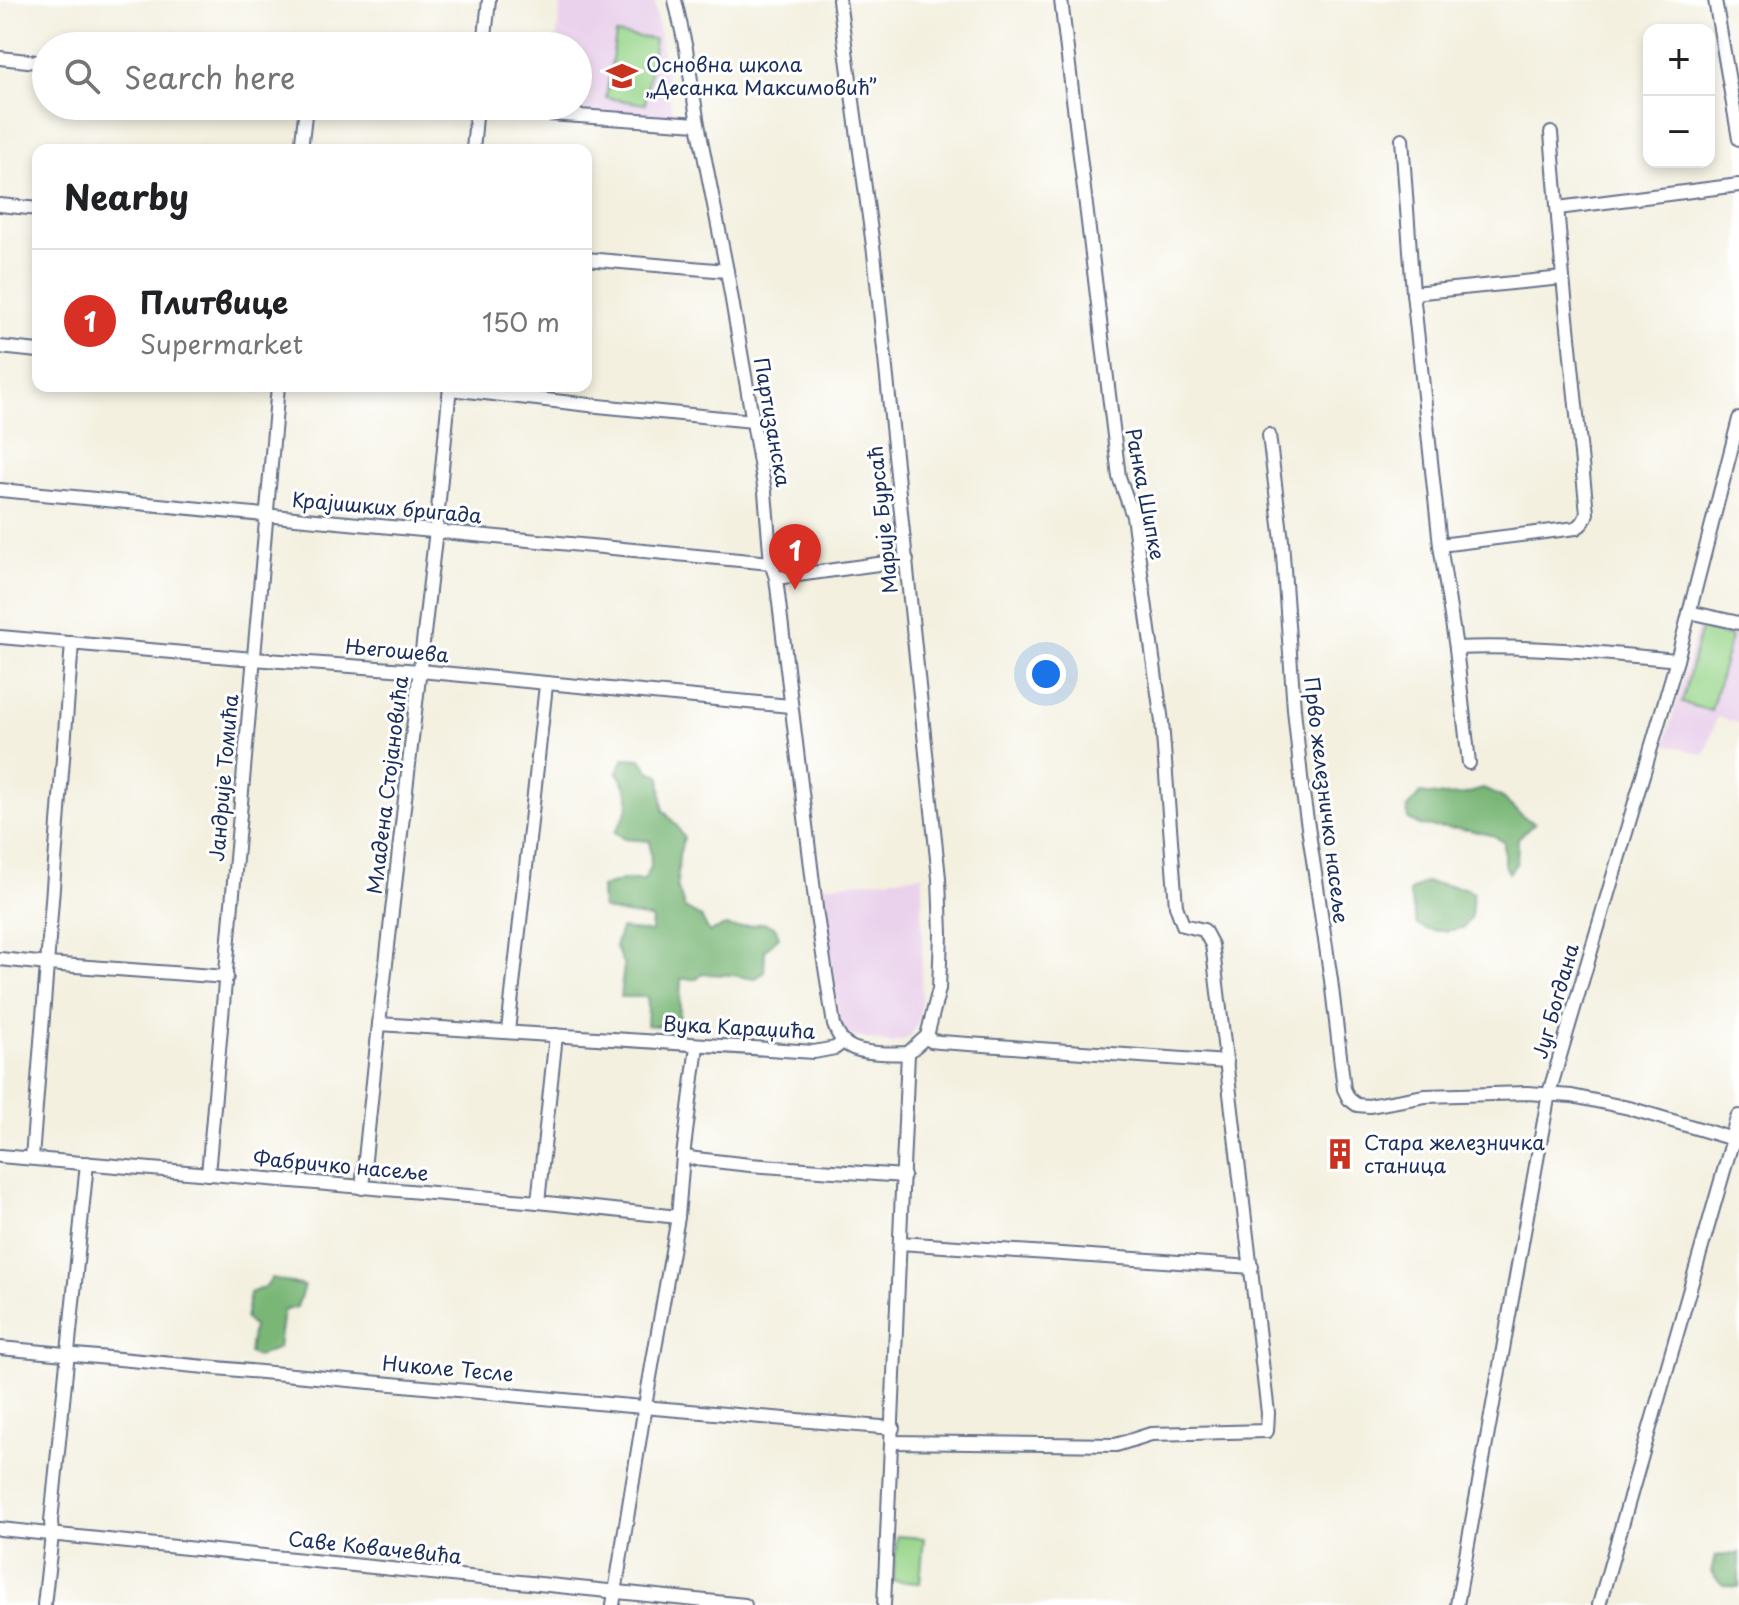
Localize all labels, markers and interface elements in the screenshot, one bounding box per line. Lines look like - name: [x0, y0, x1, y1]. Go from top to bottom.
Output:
- map controls: [1643, 24, 1715, 168]
- button: +: [1643, 24, 1715, 96]
- search box: [32, 32, 592, 120]
- place label: Основна школа „Десанка Максимовић”: [646, 49, 877, 102]
- icon: search: [60, 54, 104, 98]
- text: Search here: [124, 54, 296, 99]
- school or university icon: Основна школа „Десанка Максимовић”: [605, 59, 639, 93]
- button: −: [1643, 96, 1715, 168]
- text: Nearby: [64, 170, 189, 222]
- text: Плитвице: [140, 279, 288, 324]
- text: 1: [84, 302, 96, 341]
- text: 150 m: [482, 302, 560, 341]
- text: Supermarket: [140, 324, 303, 363]
- street label: Партизанска: [747, 355, 799, 490]
- street label: Ранка Шипке: [1119, 426, 1173, 562]
- street label: Марије Бурсаћ: [859, 445, 905, 595]
- street label: Крајишких бригада: [291, 484, 484, 530]
- pin: 1: [769, 524, 821, 590]
- street label: Његошева: [344, 631, 451, 670]
- your location: [1026, 654, 1066, 694]
- street label: Младена Стојановића: [359, 674, 415, 896]
- street label: Прво железничко насеље: [1297, 675, 1357, 925]
- street label: Јандрије Томића: [201, 693, 245, 863]
- street label: Југ Богдана: [1524, 939, 1586, 1062]
- street label: Вука Караџића: [662, 1008, 816, 1046]
- place label: Стара железничка станица: [1364, 1127, 1545, 1180]
- building icon: Стара железничка станица: [1323, 1137, 1357, 1171]
- street label: Фабричко насеље: [252, 1142, 430, 1188]
- street label: Николе Тесле: [381, 1347, 515, 1389]
- street label: Саве Ковачевића: [287, 1523, 464, 1571]

